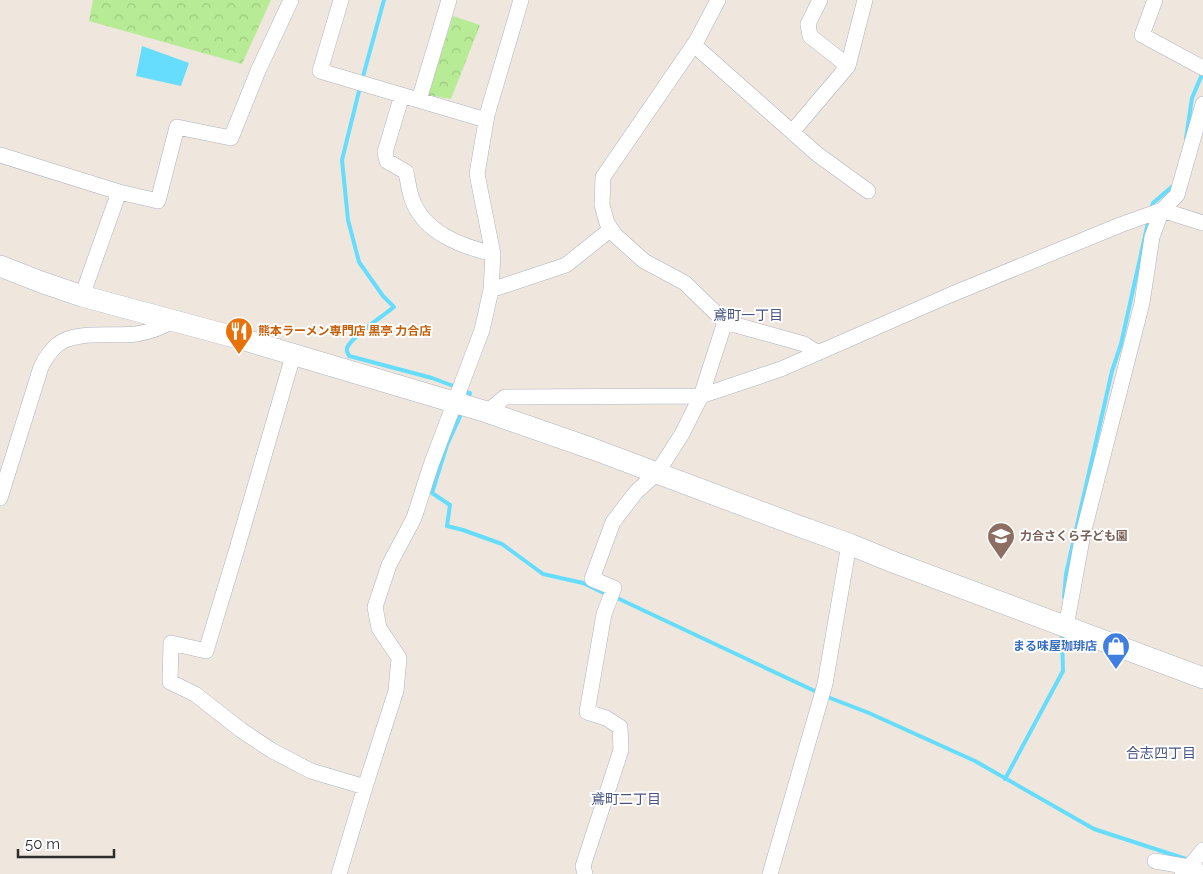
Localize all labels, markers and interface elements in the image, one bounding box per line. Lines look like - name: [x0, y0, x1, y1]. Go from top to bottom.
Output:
- district label: 鳶町一丁目: [713, 307, 783, 323]
- restaurant icon: 熊本ラーメン専門店 黒亭 力合店: [224, 316, 254, 355]
- place label: 熊本ラーメン専門店 黒亭 力合店: [258, 324, 431, 338]
- school or university icon: 力合さくら子ども園: [986, 521, 1016, 560]
- place label: 力合さくら子ども園: [1020, 529, 1128, 543]
- shop icon: まる味屋珈琲店: [1101, 631, 1131, 670]
- place label: まる味屋珈琲店: [1013, 639, 1097, 653]
- district label: 合志四丁目: [1126, 745, 1196, 761]
- district label: 鳶町二丁目: [591, 791, 661, 807]
- scale bar: [18, 826, 114, 858]
- text: 50 m: [25, 835, 60, 853]

